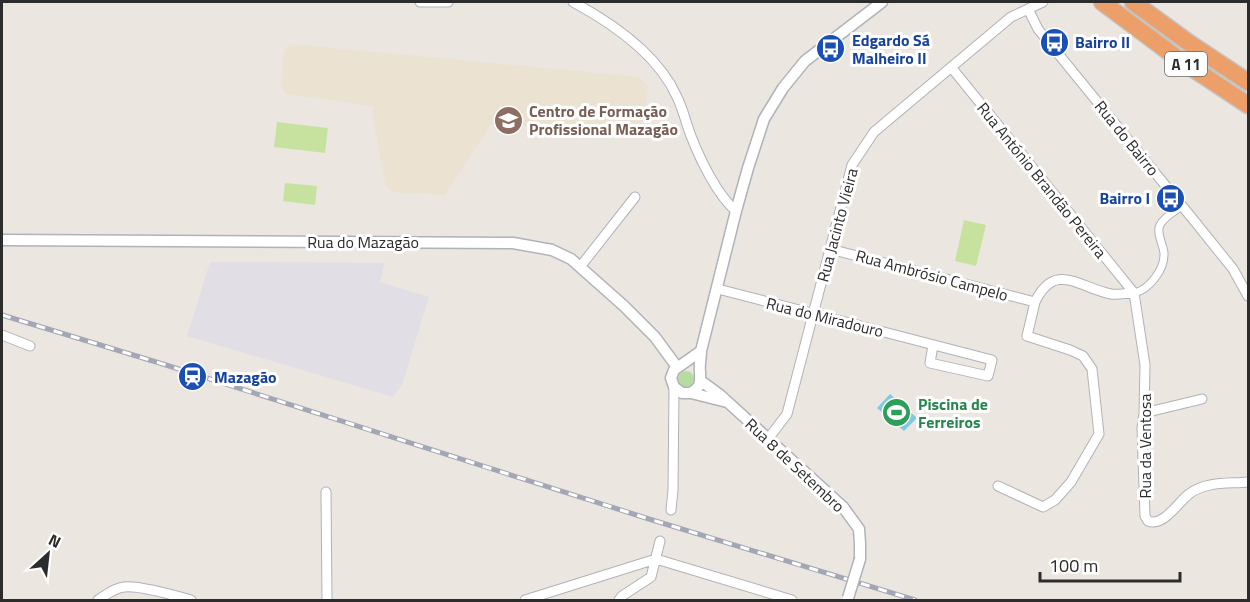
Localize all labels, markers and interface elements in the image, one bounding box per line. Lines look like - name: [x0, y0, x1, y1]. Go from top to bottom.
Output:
- bus stop icon: Bairro II: [1038, 26, 1070, 58]
- place label: Edgardo Sá Malheiro II: [852, 28, 930, 70]
- place label: Bairro II: [1075, 30, 1130, 54]
- bus stop icon: Edgardo Sá Malheiro II: [815, 33, 847, 65]
- road number: A 11: [1165, 52, 1207, 76]
- street label: Rua do Bairro: [1089, 95, 1165, 181]
- street label: Rua António Brandão Pereira: [971, 97, 1113, 263]
- place label: Centro de Formação Profissional Mazagão: [529, 99, 678, 141]
- school or university icon: Centro de Formação Profissional Mazagão: [492, 104, 524, 136]
- street label: Rua Jacinto Vieira: [810, 165, 864, 285]
- bus stop icon: Bairro I: [1155, 182, 1187, 214]
- place label: Bairro I: [1099, 186, 1150, 210]
- street label: Rua do Mazagão: [307, 230, 419, 254]
- street label: Rua Ambrósio Campelo: [853, 243, 1011, 307]
- street label: Rua do Miradouro: [764, 291, 886, 343]
- station icon: Mazagão: [177, 361, 209, 393]
- place label: Mazagão: [214, 365, 277, 389]
- place label: Piscina de Ferreiros: [918, 392, 988, 434]
- street label: Rua da Ventosa: [1133, 394, 1157, 498]
- sports icon: Piscina de Ferreiros: [881, 397, 913, 429]
- street label: Rua 8 de Setembro: [740, 412, 850, 518]
- north arrow: [18, 524, 78, 584]
- text: N: [44, 527, 65, 554]
- scale bar: [1040, 545, 1180, 583]
- text: 100 m: [1049, 552, 1098, 579]

